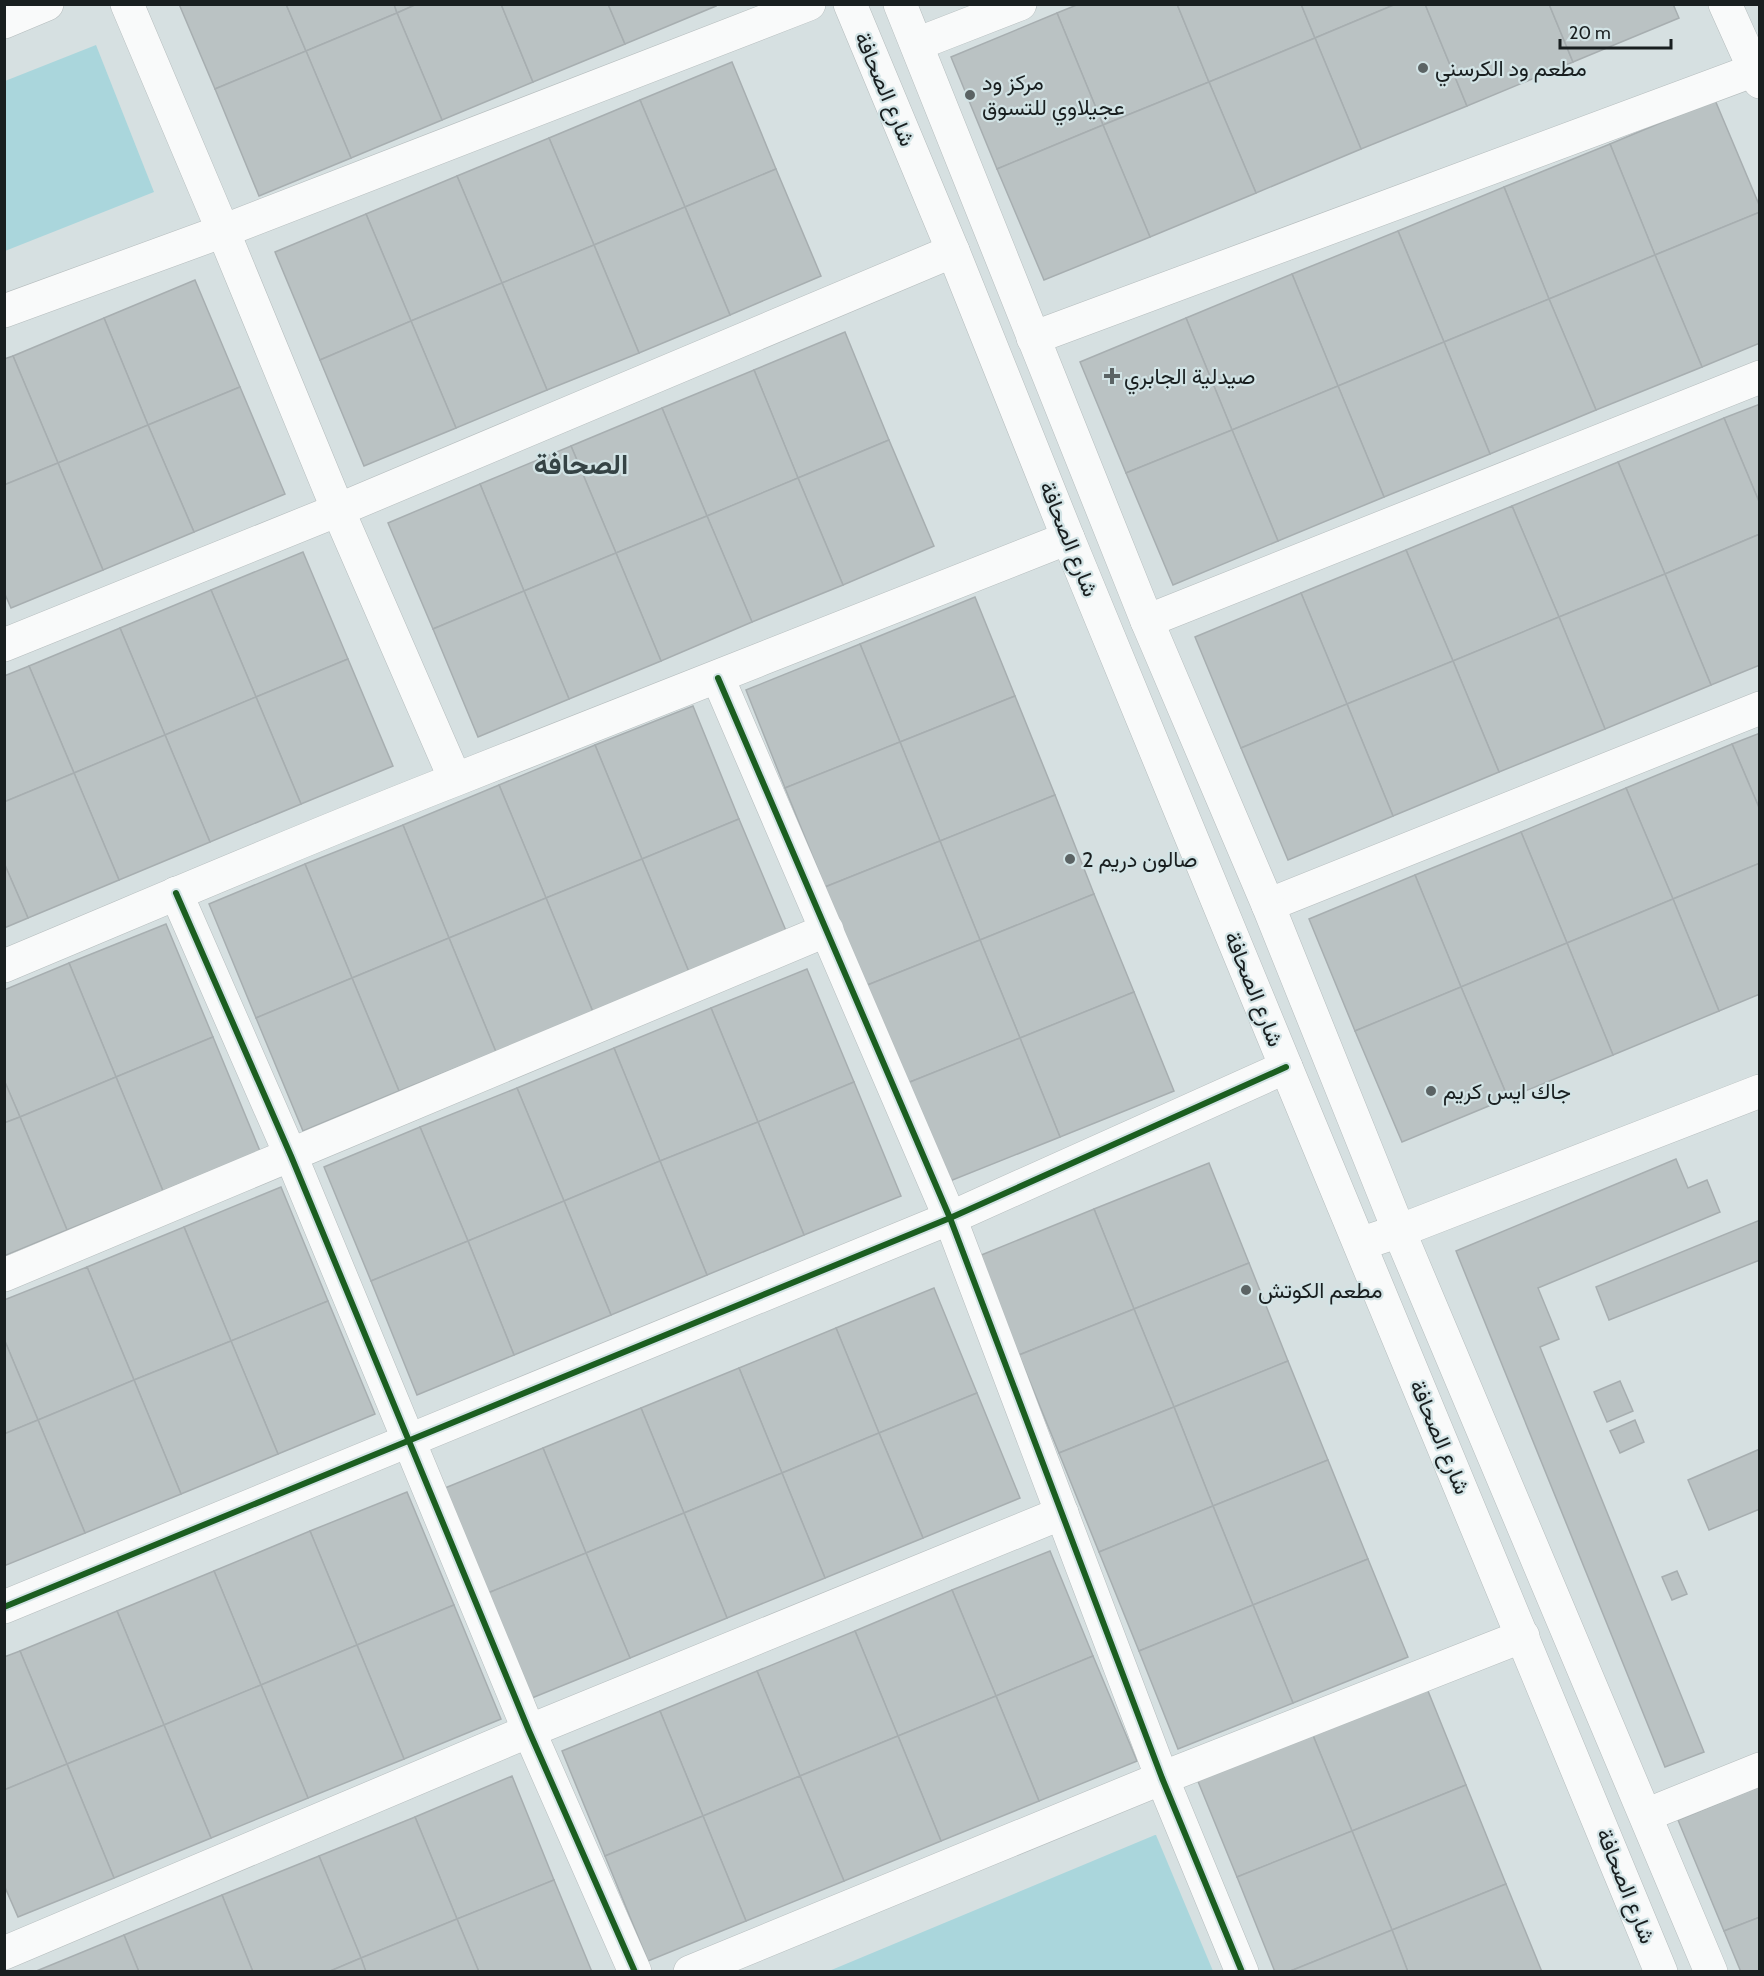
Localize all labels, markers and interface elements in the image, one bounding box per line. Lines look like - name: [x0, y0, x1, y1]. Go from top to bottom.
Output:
- scale bar: [1560, 12, 1671, 50]
- text: 20 m: [1569, 22, 1611, 44]
- street label: شارع الصحافة: [848, 28, 921, 151]
- place label: مطعم ود الكرسني: [1435, 55, 1587, 87]
- marker: مطعم ود الكرسني: [1416, 61, 1430, 75]
- place label: مركز ود عجيلاوي للتسوق: [982, 69, 1125, 126]
- marker: مركز ود عجيلاوي للتسوق: [963, 88, 977, 102]
- place label: صيدلية الجابري: [1124, 363, 1255, 395]
- marker: صيدلية الجابري: [1105, 369, 1119, 383]
- district label: الصحافة: [534, 447, 628, 481]
- street label: شارع الصحافة: [1033, 477, 1104, 601]
- place label: صالون دريم 2: [1082, 846, 1197, 874]
- marker: صالون دريم 2: [1063, 852, 1077, 866]
- street label: شارع الصحافة: [1218, 927, 1289, 1051]
- place label: جاك ايس كريم: [1443, 1078, 1571, 1106]
- marker: جاك ايس كريم: [1424, 1084, 1438, 1098]
- place label: مطعم الكوتش: [1258, 1277, 1382, 1305]
- marker: مطعم الكوتش: [1239, 1283, 1253, 1297]
- street label: شارع الصحافة: [1403, 1376, 1476, 1499]
- street label: شارع الصحافة: [1590, 1824, 1661, 1948]

